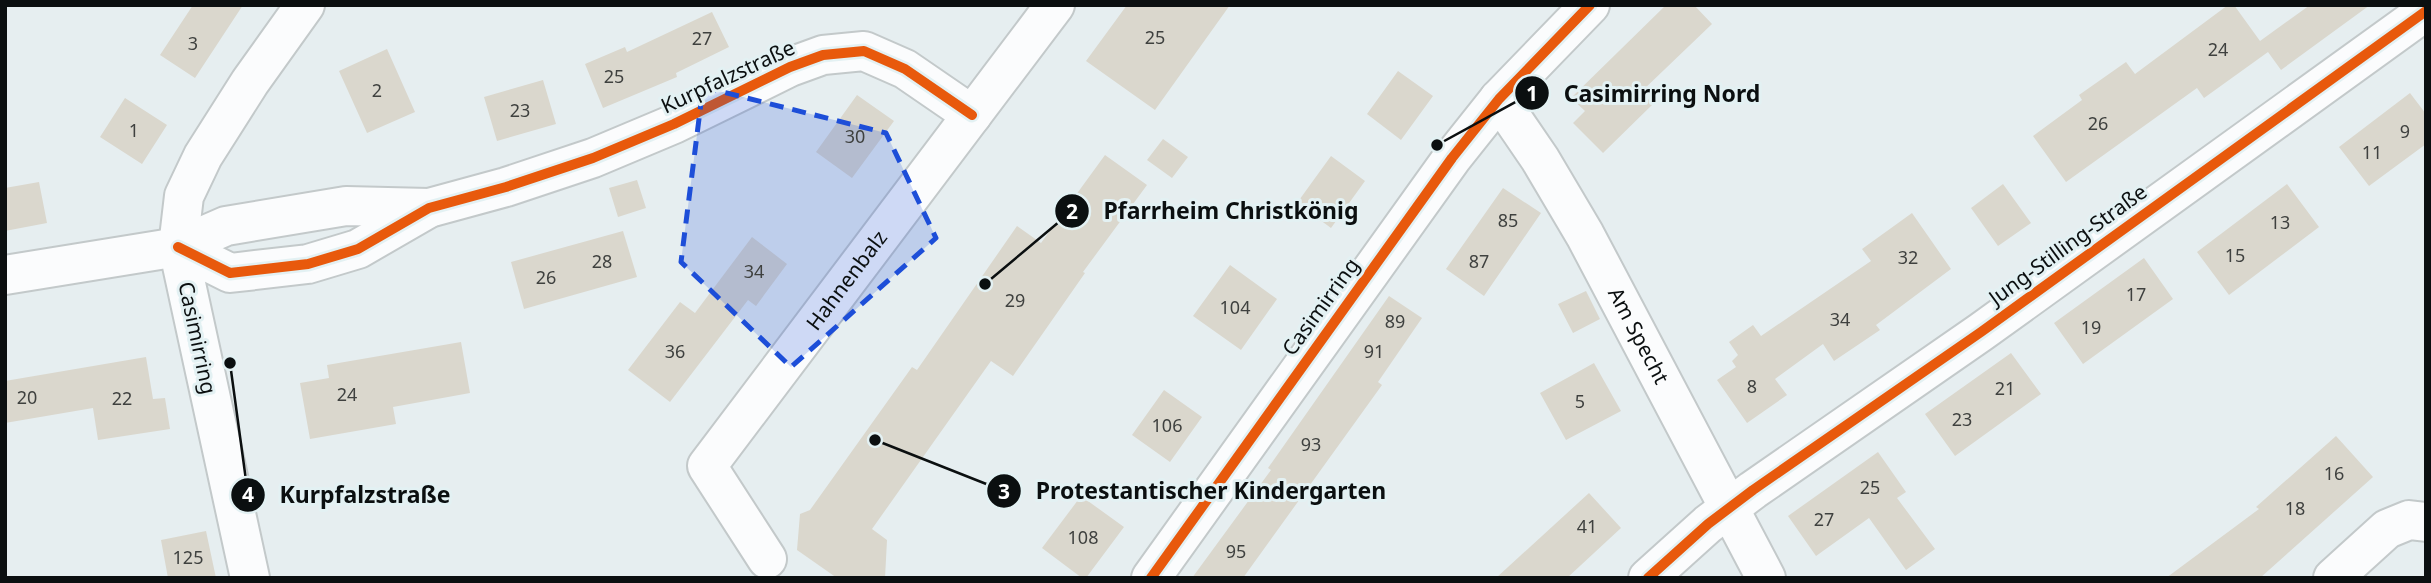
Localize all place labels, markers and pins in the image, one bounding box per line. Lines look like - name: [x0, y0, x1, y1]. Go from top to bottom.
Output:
- callout: Casimirring Nord: [1515, 71, 1774, 115]
- callout: Pfarrheim Christkönig: [1054, 189, 1372, 233]
- callout: Protestantischer Kindergarten: [987, 469, 1400, 513]
- callout: Kurpfalzstraße: [230, 473, 464, 517]

